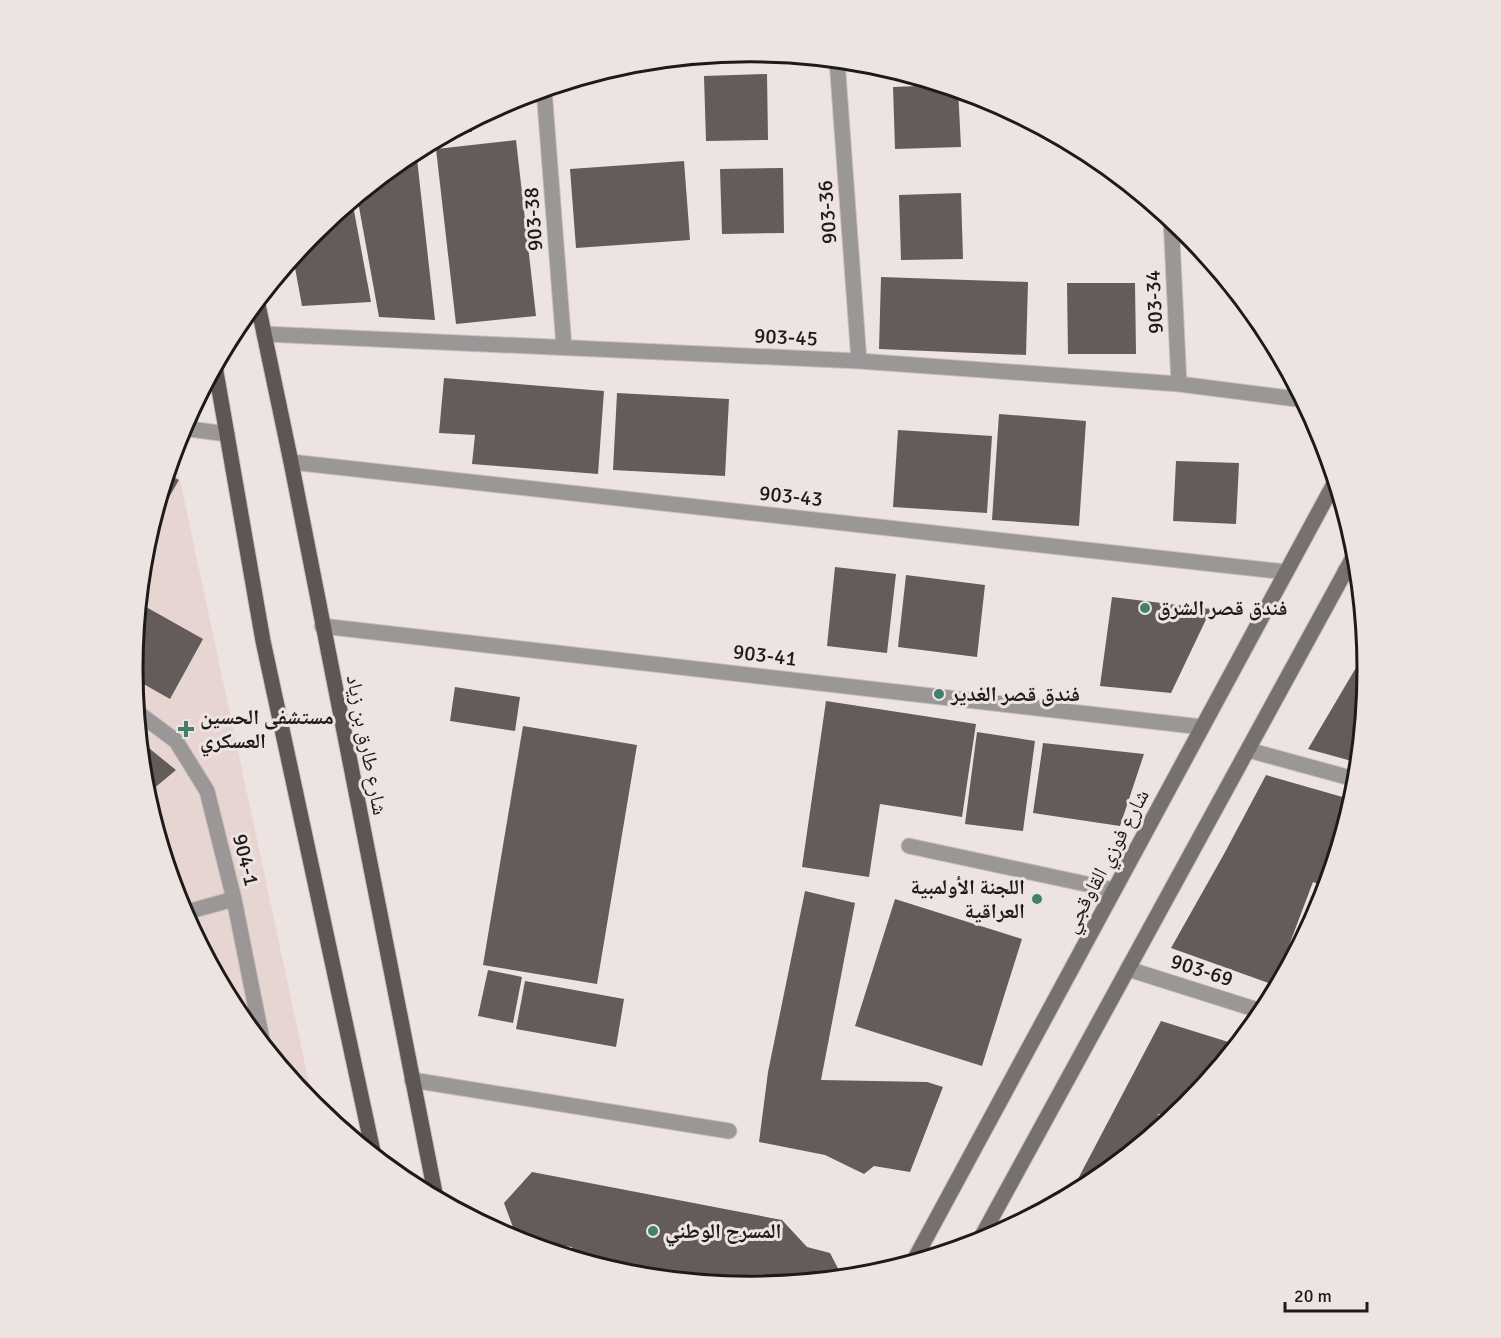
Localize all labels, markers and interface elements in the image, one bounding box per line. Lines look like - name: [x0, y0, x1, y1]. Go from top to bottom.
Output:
- street label: 903-36: [812, 179, 842, 245]
- street label: 903-38: [518, 186, 548, 252]
- street label: 903-34: [1139, 269, 1169, 335]
- street label: 903-45: [753, 322, 819, 352]
- street label: 903-43: [758, 480, 824, 512]
- place label: فندق قصر الشرق: [1157, 595, 1287, 621]
- marker: فندق قصر الشرق: [1138, 601, 1152, 615]
- street label: 903-41: [732, 638, 798, 672]
- street label: شارع طارق بن زياد: [341, 673, 393, 817]
- place label: فندق قصر الغدير: [950, 681, 1080, 707]
- marker: فندق قصر الغدير: [932, 687, 946, 701]
- place label: مستشفى الحسين العسكري: [200, 704, 334, 757]
- marker: مستشفى الحسين العسكري: [177, 720, 195, 738]
- street label: شارع فوزي القاوقجي: [1057, 785, 1158, 939]
- street label: 904-1: [227, 831, 265, 889]
- place label: اللجنة الأولمبية العراقية: [910, 874, 1025, 924]
- marker: اللجنة الأولمبية العراقية: [1030, 892, 1044, 906]
- street label: 903-69: [1168, 948, 1236, 992]
- place label: المسرح الوطني: [665, 1218, 781, 1247]
- marker: المسرح الوطني: [646, 1224, 660, 1238]
- scale bar: [1285, 1275, 1368, 1313]
- text: 20 m: [1294, 1285, 1332, 1307]

